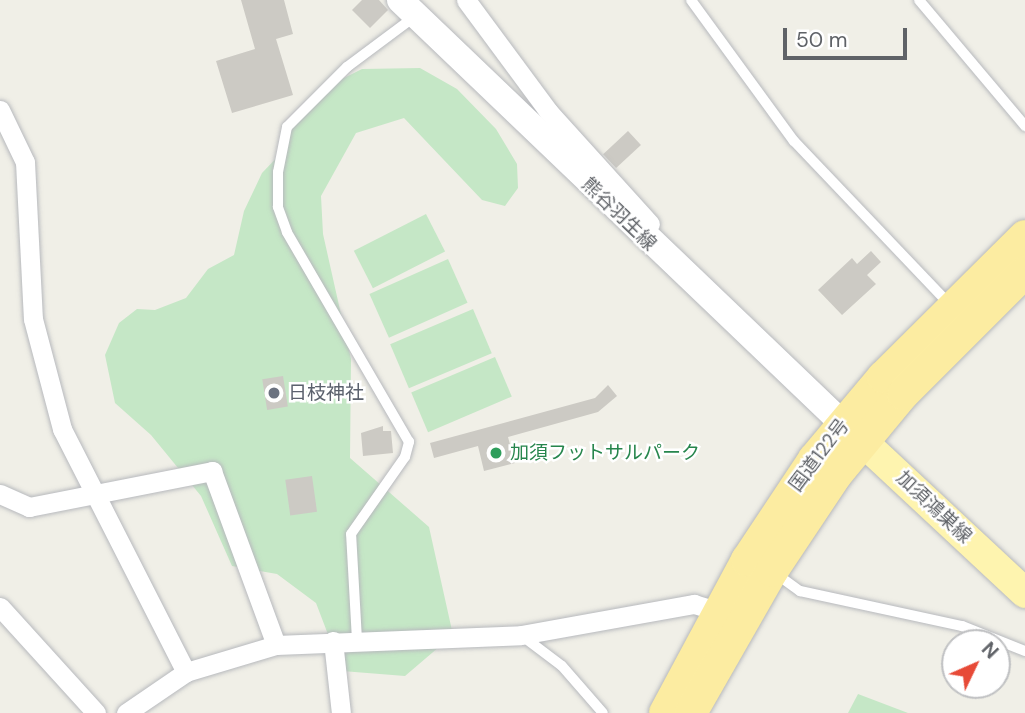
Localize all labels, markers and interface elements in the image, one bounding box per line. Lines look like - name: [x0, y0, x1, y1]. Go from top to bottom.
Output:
- scale bar: [787, 14, 911, 58]
- text: 50 m: [796, 26, 847, 54]
- street label: 熊谷羽生線: [577, 173, 661, 255]
- place label: 日枝神社: [288, 382, 364, 404]
- marker: 日枝神社: [266, 385, 282, 401]
- street label: 国道122号: [784, 414, 854, 496]
- place label: 加須フットサルパーク: [510, 442, 700, 464]
- marker: 加須フットサルパーク: [488, 445, 504, 461]
- street label: 加須鴻巣線: [891, 466, 977, 548]
- north arrow: [941, 629, 1011, 699]
- text: N: [976, 637, 1004, 664]

